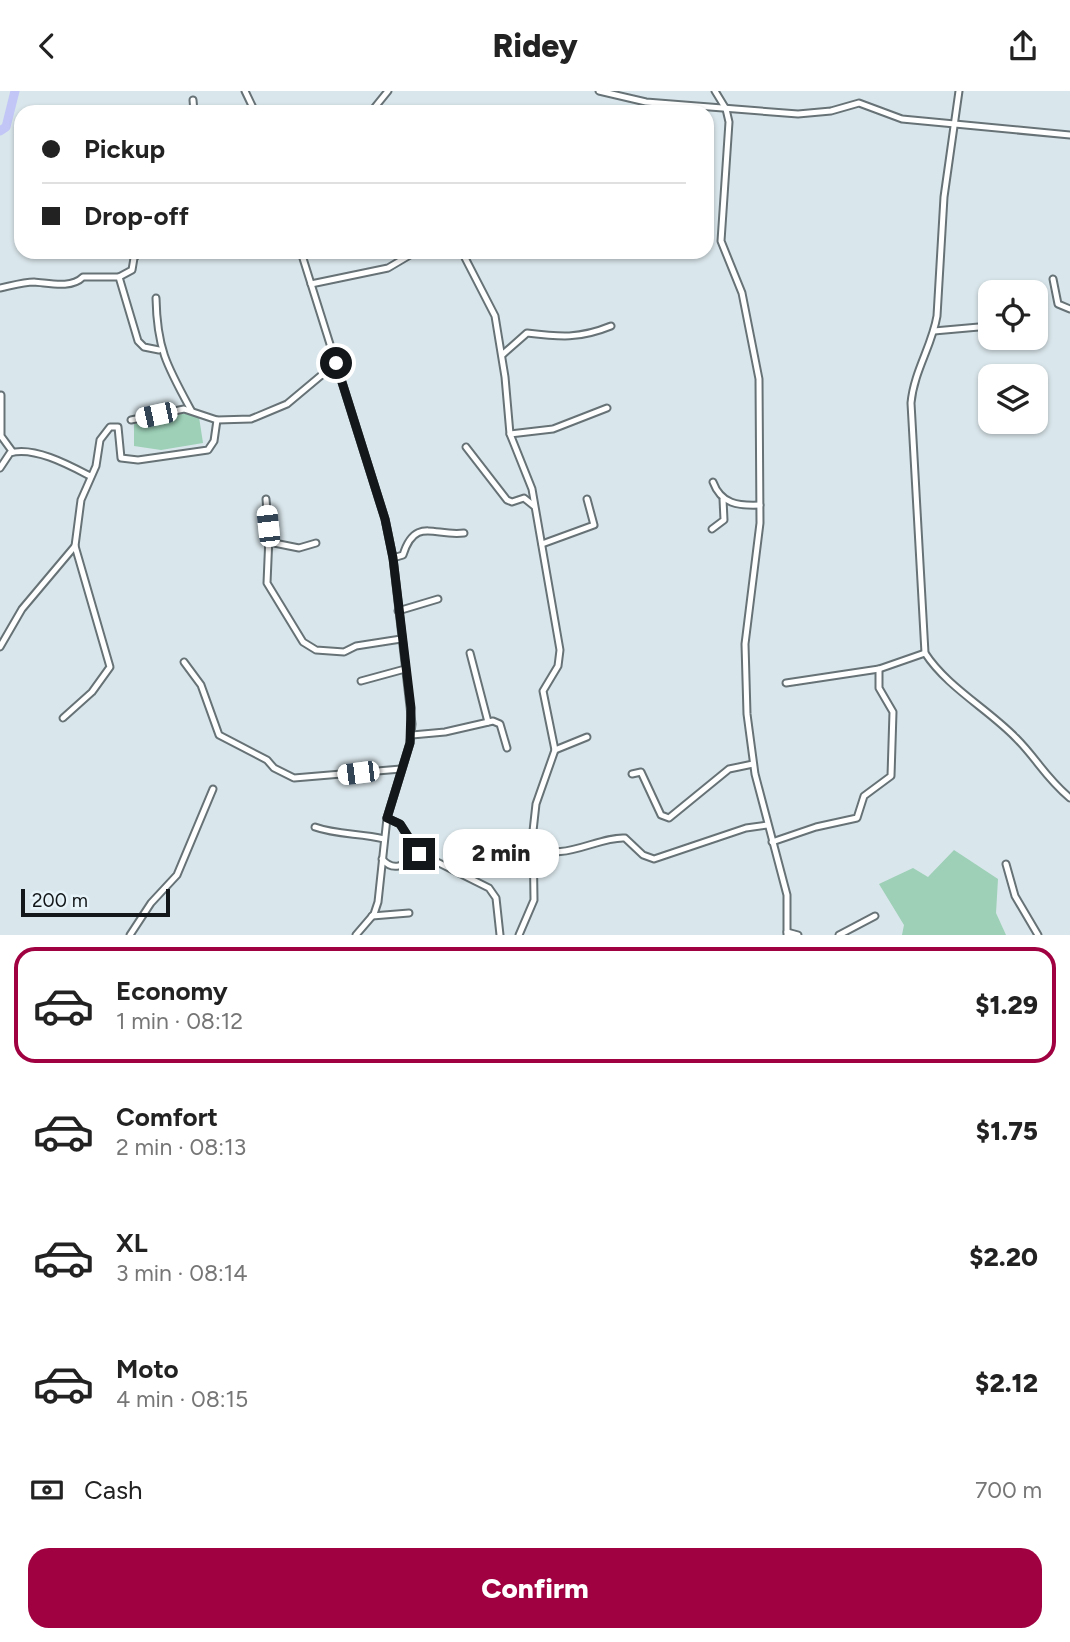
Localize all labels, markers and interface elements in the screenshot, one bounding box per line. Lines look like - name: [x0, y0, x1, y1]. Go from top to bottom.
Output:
- icon: back: [28, 27, 66, 65]
- text: Ridey: [492, 27, 578, 65]
- icon: share: [1004, 27, 1042, 65]
- text: Pickup: [84, 133, 165, 165]
- text: Drop-off: [84, 200, 189, 232]
- map controls: [978, 280, 1048, 434]
- button: locate: [978, 280, 1048, 350]
- route start: [320, 347, 352, 379]
- button: layers: [978, 364, 1048, 434]
- car: [134, 400, 179, 430]
- car: [256, 504, 281, 548]
- car: [336, 760, 381, 786]
- callout: 2 min: [444, 829, 559, 879]
- route end: [403, 838, 435, 870]
- text: 2 min: [472, 839, 530, 867]
- scale bar: [21, 886, 170, 918]
- text: 200 m: [32, 889, 88, 912]
- icon: car: [32, 974, 95, 1037]
- text: Economy: [116, 975, 228, 1007]
- text: $1.29: [975, 989, 1038, 1021]
- text: 1 min · 08:12: [116, 1007, 243, 1035]
- icon: car: [32, 1100, 95, 1163]
- text: Comfort: [116, 1101, 218, 1133]
- text: $1.75: [976, 1115, 1038, 1147]
- text: 2 min · 08:13: [116, 1133, 246, 1161]
- icon: car: [32, 1226, 95, 1289]
- text: XL: [116, 1227, 148, 1259]
- text: $2.20: [969, 1241, 1038, 1273]
- text: 3 min · 08:14: [116, 1259, 248, 1287]
- icon: car: [32, 1352, 95, 1415]
- text: Moto: [116, 1353, 179, 1385]
- text: $2.12: [975, 1367, 1038, 1399]
- text: 4 min · 08:15: [116, 1385, 248, 1413]
- icon: cash: [28, 1471, 66, 1509]
- text: Cash: [84, 1474, 143, 1506]
- text: 700 m: [975, 1476, 1042, 1504]
- button: Confirm: [28, 1548, 1042, 1628]

